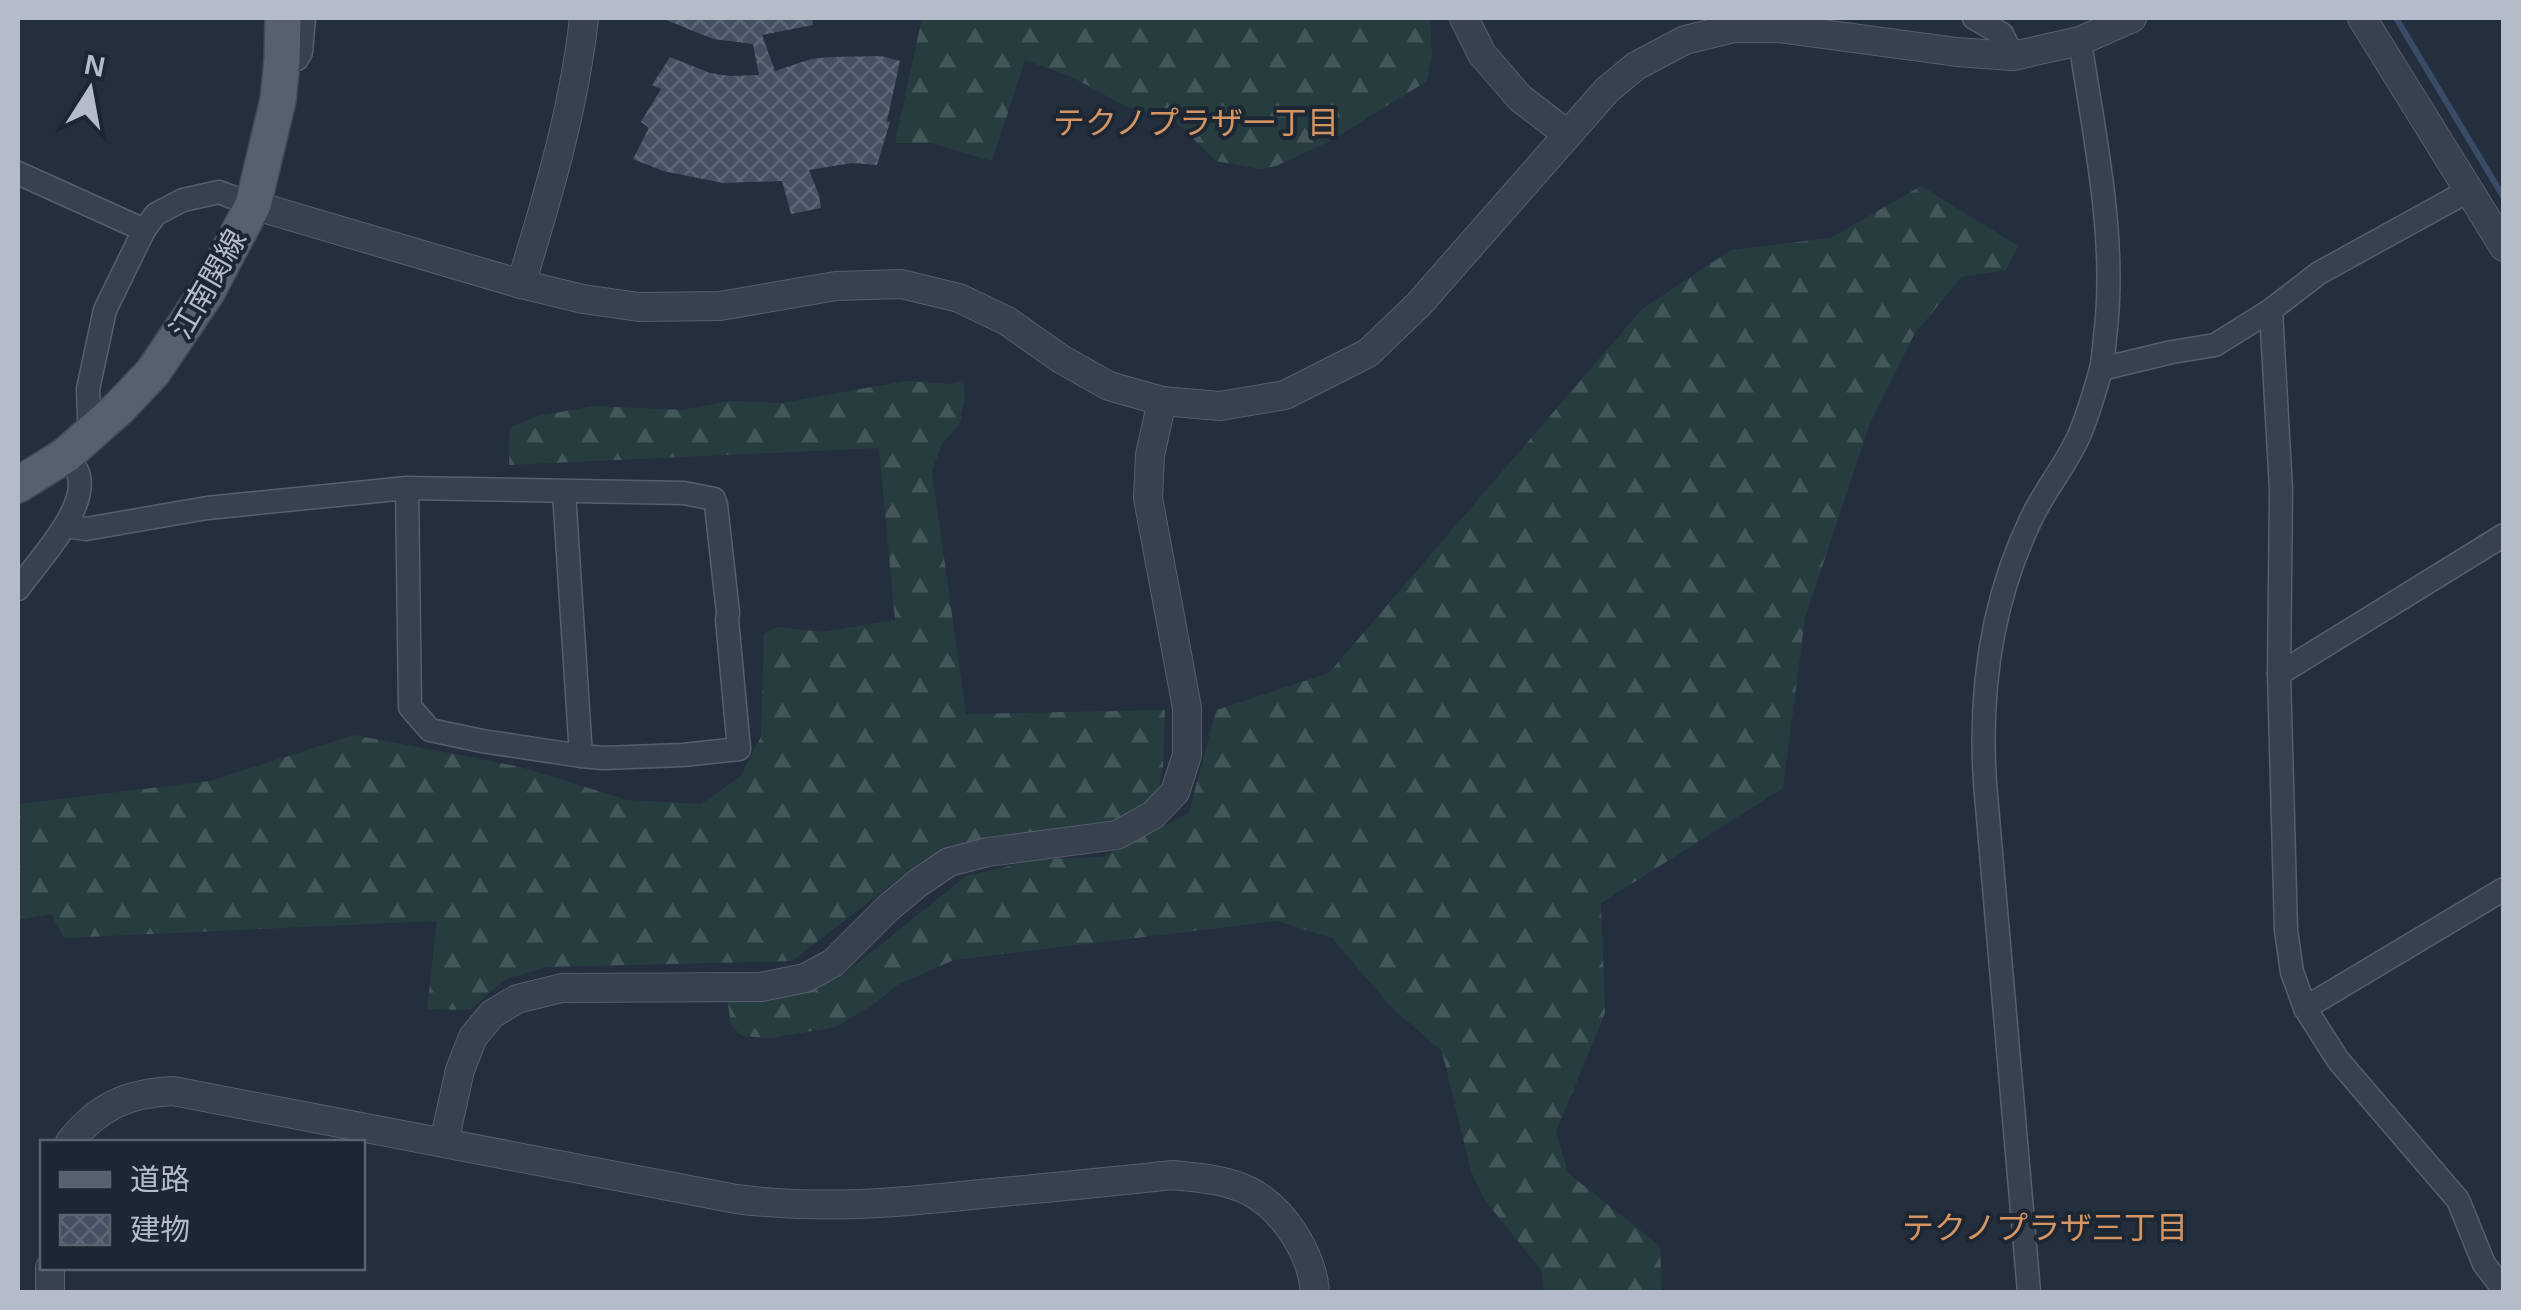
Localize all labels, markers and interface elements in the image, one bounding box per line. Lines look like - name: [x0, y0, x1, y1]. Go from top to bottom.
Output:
- north arrow: [40, 40, 140, 140]
- text: N: [82, 49, 108, 83]
- district label: テクノプラザ一丁目: [1053, 105, 1339, 141]
- street label: 江南関線: [164, 224, 252, 344]
- legend: [40, 1140, 365, 1270]
- text: 道路: [130, 1163, 190, 1196]
- district label: テクノプラザ三丁目: [1902, 1210, 2188, 1246]
- text: 建物: [130, 1213, 190, 1246]

